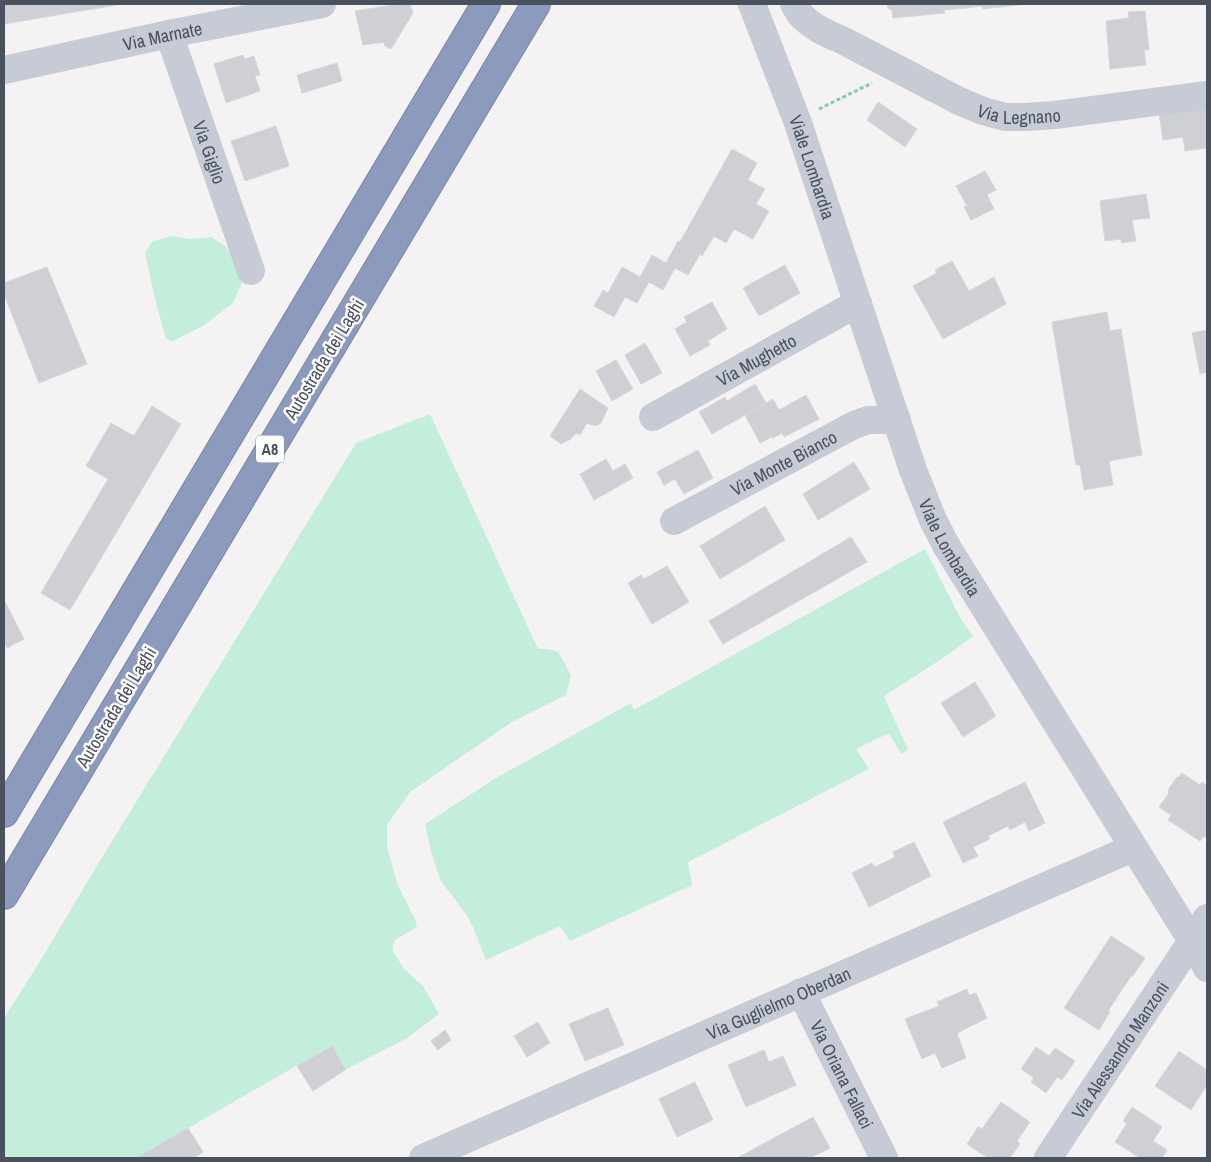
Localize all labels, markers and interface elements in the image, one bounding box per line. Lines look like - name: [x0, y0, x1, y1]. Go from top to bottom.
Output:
- street label: Via Marnate: [120, 15, 204, 56]
- street label: Via Legnano: [973, 97, 1062, 130]
- street label: Viale Lombardia: [784, 111, 841, 222]
- street label: Via Giglio: [187, 117, 232, 187]
- street label: Autostrada dei Laghi: [277, 294, 370, 425]
- street label: Via Mughetto: [712, 327, 801, 392]
- street label: Via Monte Bianco: [726, 424, 841, 501]
- road number: A8: [256, 436, 284, 462]
- street label: Viale Lombardia: [913, 495, 987, 601]
- street label: Autostrada dei Laghi: [69, 642, 162, 773]
- street label: Via Guglielmo Oberdan: [703, 960, 855, 1045]
- street label: Via Alessandro Manzoni: [1065, 976, 1174, 1123]
- street label: Via Oriana Fallaci: [805, 1016, 880, 1133]

